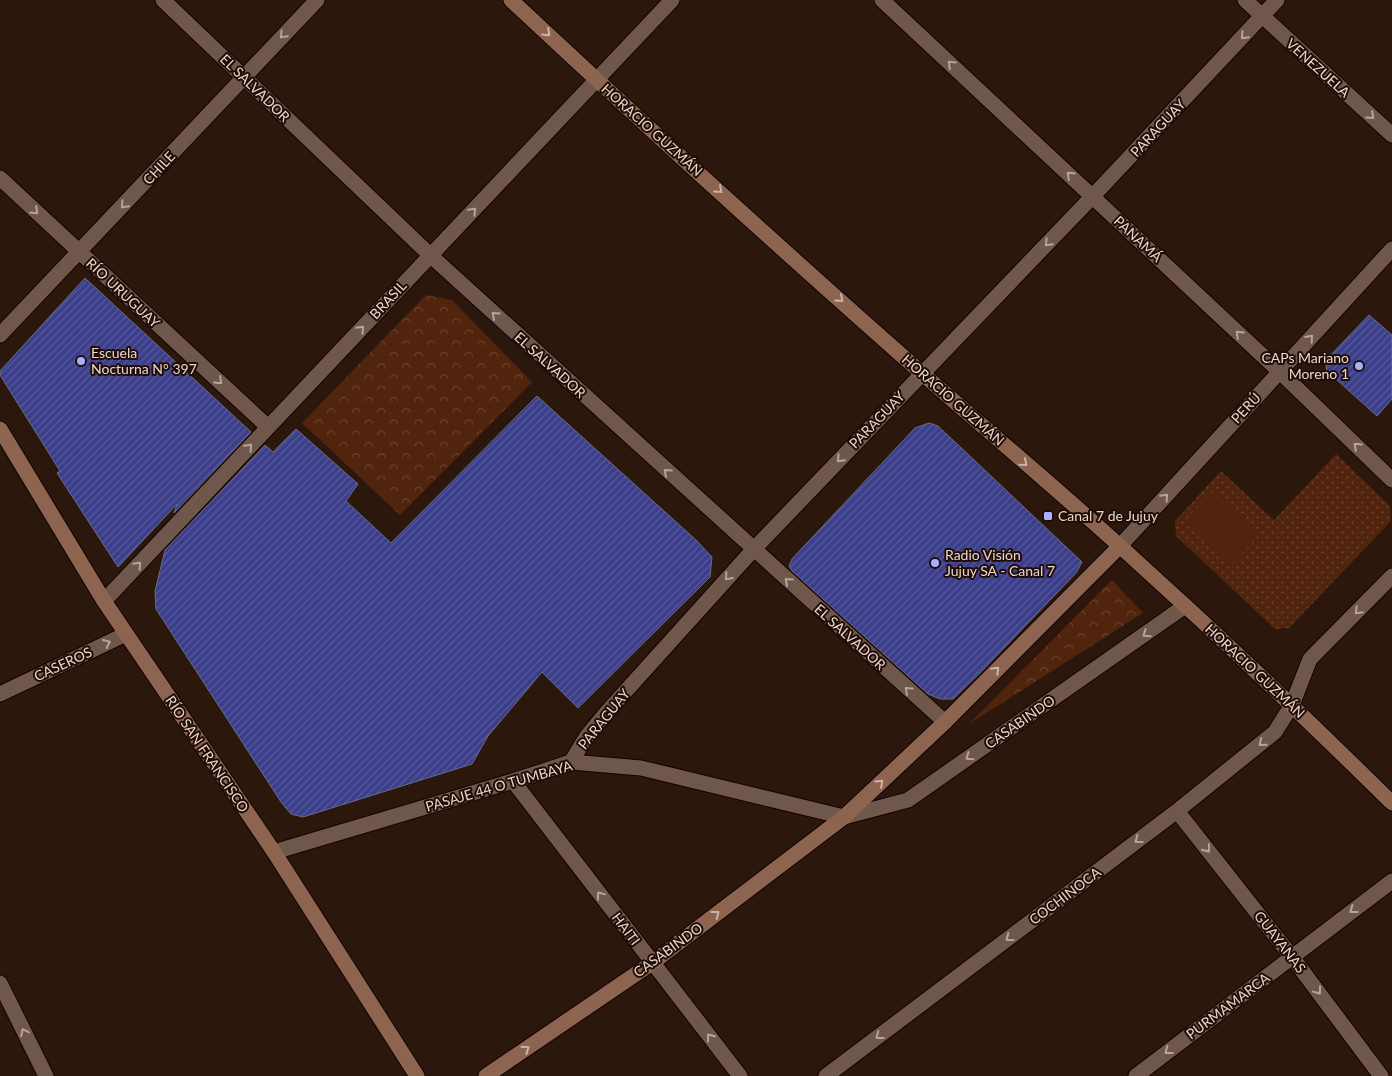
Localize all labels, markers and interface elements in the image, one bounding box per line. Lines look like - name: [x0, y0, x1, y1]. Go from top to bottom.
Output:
- one-way arrow: [541, 27, 550, 36]
- one-way arrow: [280, 30, 289, 39]
- one-way arrow: [1241, 30, 1250, 39]
- street label: VENEZUELA: [1283, 35, 1354, 101]
- street label: EL SALVADOR: [217, 50, 294, 125]
- one-way arrow: [948, 61, 957, 70]
- street label: HORACIO GUZMÁN: [598, 80, 706, 179]
- street label: PARAGUAY: [1127, 95, 1189, 160]
- one-way arrow: [1366, 110, 1375, 119]
- street label: CHILE: [139, 148, 178, 188]
- one-way arrow: [1066, 172, 1075, 181]
- one-way arrow: [713, 184, 722, 193]
- one-way arrow: [121, 199, 130, 208]
- one-way arrow: [30, 205, 39, 214]
- one-way arrow: [467, 208, 476, 217]
- street label: PANAMÁ: [1111, 212, 1166, 266]
- one-way arrow: [1045, 237, 1054, 246]
- street label: RÍO URUGUAY: [83, 254, 164, 331]
- street label: BRASIL: [366, 277, 410, 322]
- one-way arrow: [834, 293, 843, 302]
- one-way arrow: [492, 312, 501, 321]
- one-way arrow: [355, 325, 364, 334]
- street label: EL SALVADOR: [511, 328, 590, 401]
- one-way arrow: [1236, 331, 1245, 340]
- one-way arrow: [1304, 335, 1313, 344]
- place label: Escuela Nocturna N° 397: [91, 344, 197, 377]
- place label: CAPs Mariano Moreno 1: [1261, 349, 1349, 382]
- street label: HORACIO GUZMÁN: [899, 351, 1008, 449]
- marker: Escuela Nocturna N° 397: [75, 355, 87, 367]
- marker: CAPs Mariano Moreno 1: [1353, 360, 1365, 372]
- one-way arrow: [213, 375, 222, 384]
- street label: PARAGUAY: [845, 387, 908, 452]
- street label: PERÚ: [1227, 389, 1264, 426]
- one-way arrow: [1354, 443, 1363, 452]
- one-way arrow: [243, 444, 252, 453]
- one-way arrow: [837, 453, 846, 462]
- one-way arrow: [1019, 457, 1028, 466]
- one-way arrow: [664, 469, 673, 478]
- one-way arrow: [1159, 493, 1168, 502]
- place label: Canal 7 de Jujuy: [1058, 507, 1159, 524]
- marker: Canal 7 de Jujuy: [1042, 510, 1054, 522]
- place label: Radio Visión Jujuy SA - Canal 7: [945, 546, 1055, 579]
- marker: Radio Visión Jujuy SA - Canal 7: [929, 557, 941, 569]
- one-way arrow: [132, 562, 141, 571]
- one-way arrow: [725, 572, 734, 581]
- one-way arrow: [784, 578, 793, 587]
- street label: EL SALVADOR: [811, 600, 890, 673]
- one-way arrow: [1355, 605, 1364, 614]
- street label: HORACIO GUZMÁN: [1202, 620, 1309, 721]
- one-way arrow: [1142, 628, 1151, 637]
- one-way arrow: [102, 639, 111, 649]
- street label: CASEROS: [31, 643, 94, 684]
- one-way arrow: [990, 667, 999, 676]
- street label: PARAGUAY: [574, 685, 633, 752]
- one-way arrow: [905, 686, 914, 695]
- street label: CASABINDO: [982, 691, 1058, 752]
- street label: RÍO SAN FRANCISCO: [162, 692, 253, 815]
- one-way arrow: [1259, 737, 1268, 745]
- one-way arrow: [966, 751, 975, 760]
- street label: PASAJE 44 O TUMBAYA: [423, 756, 575, 815]
- one-way arrow: [874, 780, 883, 789]
- one-way arrow: [1134, 834, 1144, 843]
- one-way arrow: [1202, 843, 1210, 852]
- street label: COCHINOCA: [1026, 863, 1104, 928]
- one-way arrow: [597, 891, 606, 900]
- one-way arrow: [1350, 905, 1359, 913]
- street label: GUAYANAS: [1251, 907, 1310, 976]
- street label: HAITI: [609, 909, 644, 948]
- one-way arrow: [710, 911, 720, 920]
- street label: CASABINDO: [630, 919, 706, 980]
- one-way arrow: [1005, 932, 1015, 941]
- street label: PURMAMARCA: [1183, 968, 1273, 1042]
- one-way arrow: [1312, 985, 1321, 995]
- one-way arrow: [20, 1028, 30, 1037]
- one-way arrow: [875, 1030, 885, 1039]
- one-way arrow: [707, 1034, 715, 1043]
- one-way arrow: [521, 1045, 530, 1055]
- one-way arrow: [1165, 1046, 1174, 1054]

